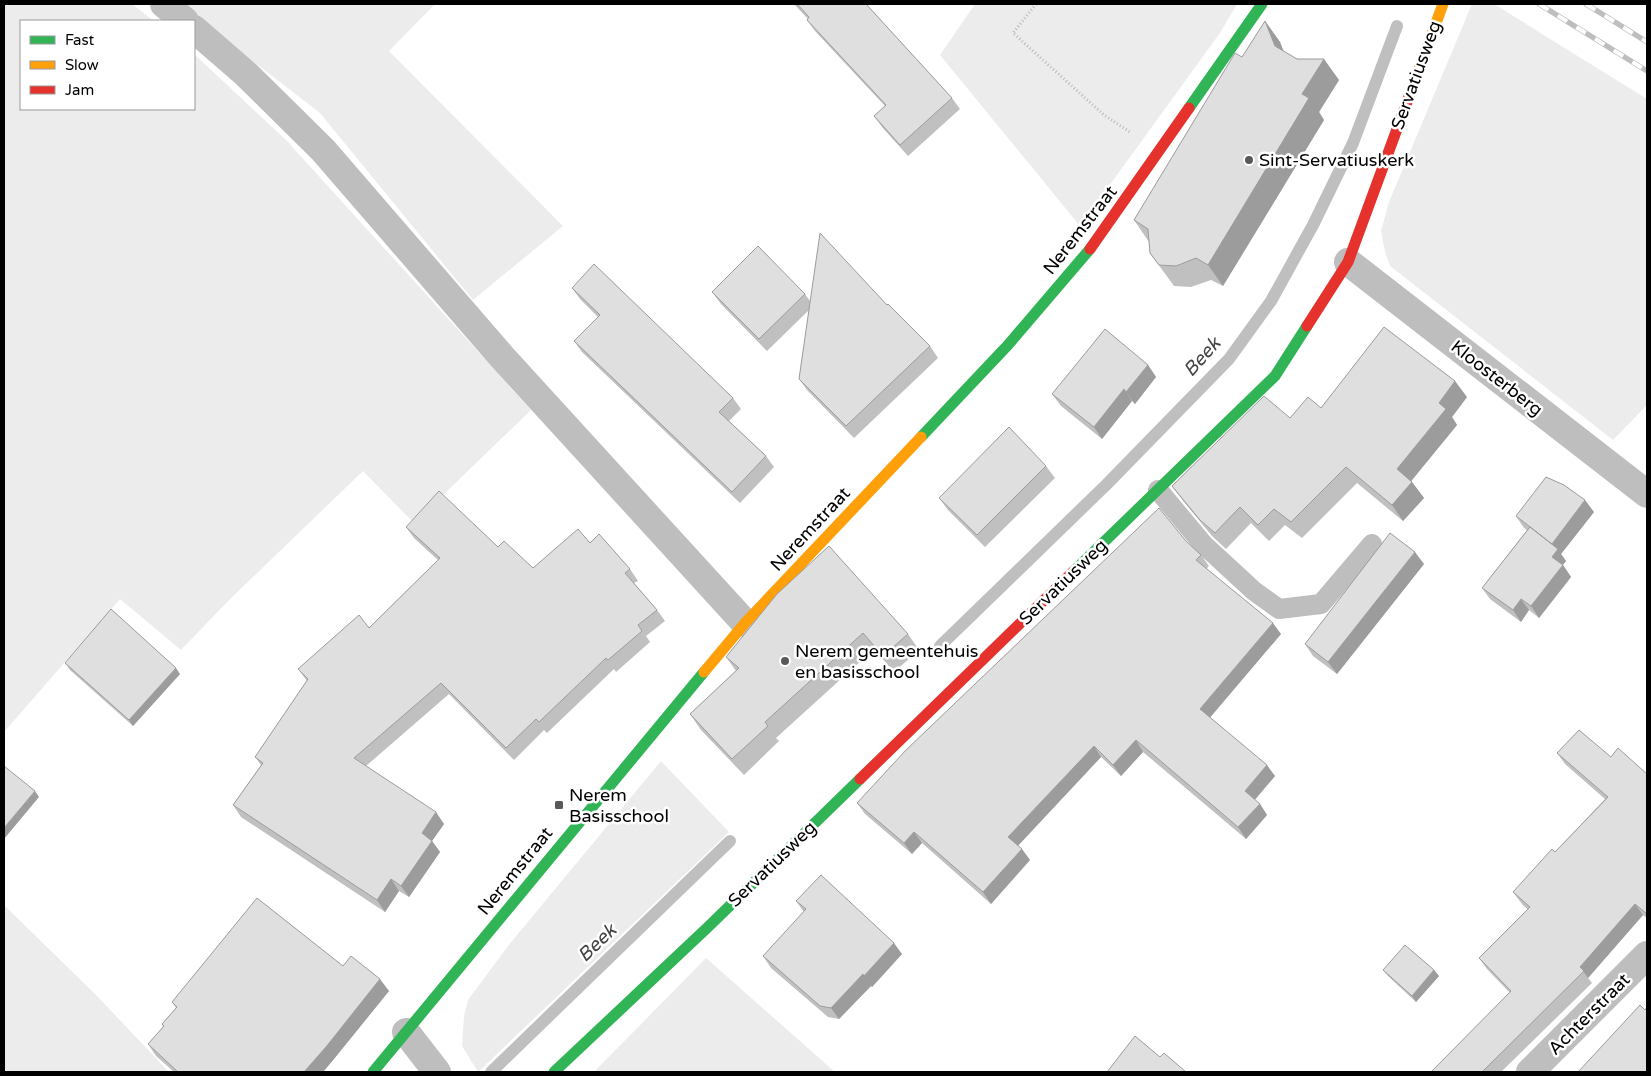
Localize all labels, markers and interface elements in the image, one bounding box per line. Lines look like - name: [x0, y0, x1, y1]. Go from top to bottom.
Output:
- street label: Servatiusweg: [1386, 18, 1446, 132]
- legend: [20, 20, 195, 110]
- text: Fast: [65, 31, 95, 49]
- text: Slow: [65, 56, 99, 74]
- text: Jam: [65, 81, 94, 99]
- place label: Sint-Servatiuskerk: [1259, 149, 1414, 171]
- marker: Sint-Servatiuskerk: [1243, 154, 1255, 166]
- street label: Neremstraat: [1038, 181, 1122, 279]
- water label: Beek: [1179, 332, 1226, 381]
- street label: Kloosterberg: [1447, 335, 1547, 421]
- street label: Neremstraat: [765, 482, 855, 576]
- street label: Servatiusweg: [1014, 534, 1112, 630]
- place label: Nerem gemeentehuis en basisschool: [795, 640, 979, 683]
- marker: Nerem gemeentehuis en basisschool: [779, 655, 791, 667]
- place label: Nerem Basisschool: [569, 784, 669, 827]
- marker: Nerem Basisschool: [553, 799, 565, 811]
- street label: Servatiusweg: [723, 816, 821, 912]
- street label: Neremstraat: [473, 822, 557, 919]
- water label: Beek: [573, 918, 622, 967]
- street label: Achterstraat: [1544, 968, 1635, 1059]

